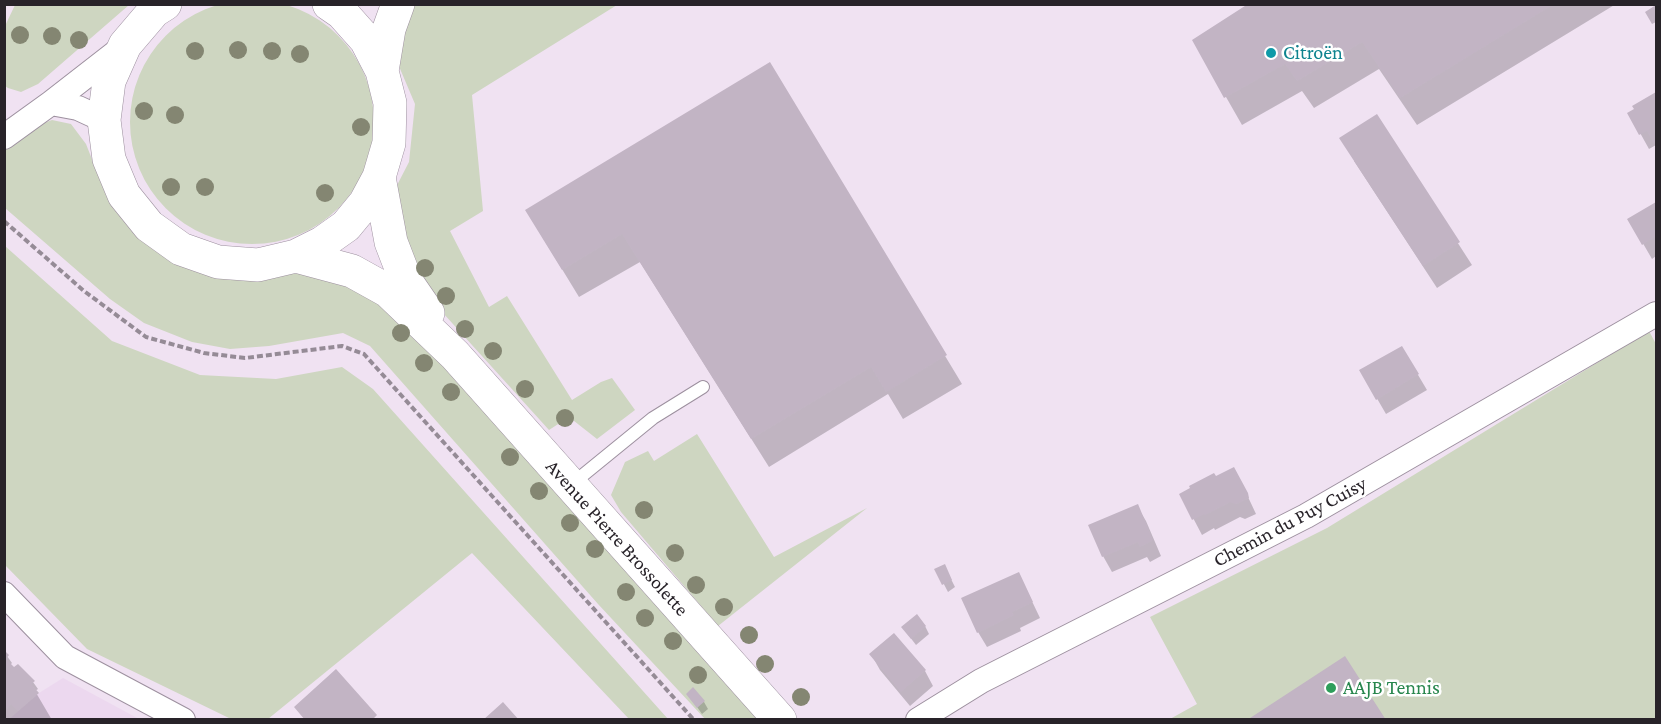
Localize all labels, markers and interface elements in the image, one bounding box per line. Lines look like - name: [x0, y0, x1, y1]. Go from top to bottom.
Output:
- place label: Citroën: [1283, 41, 1343, 65]
- marker: Citroën: [1264, 46, 1278, 60]
- street label: Avenue Pierre Brossolette: [540, 455, 694, 621]
- street label: Chemin du Puy Cuisy: [1209, 471, 1371, 573]
- place label: AAJB Tennis: [1343, 676, 1440, 700]
- marker: AAJB Tennis: [1324, 681, 1338, 695]

